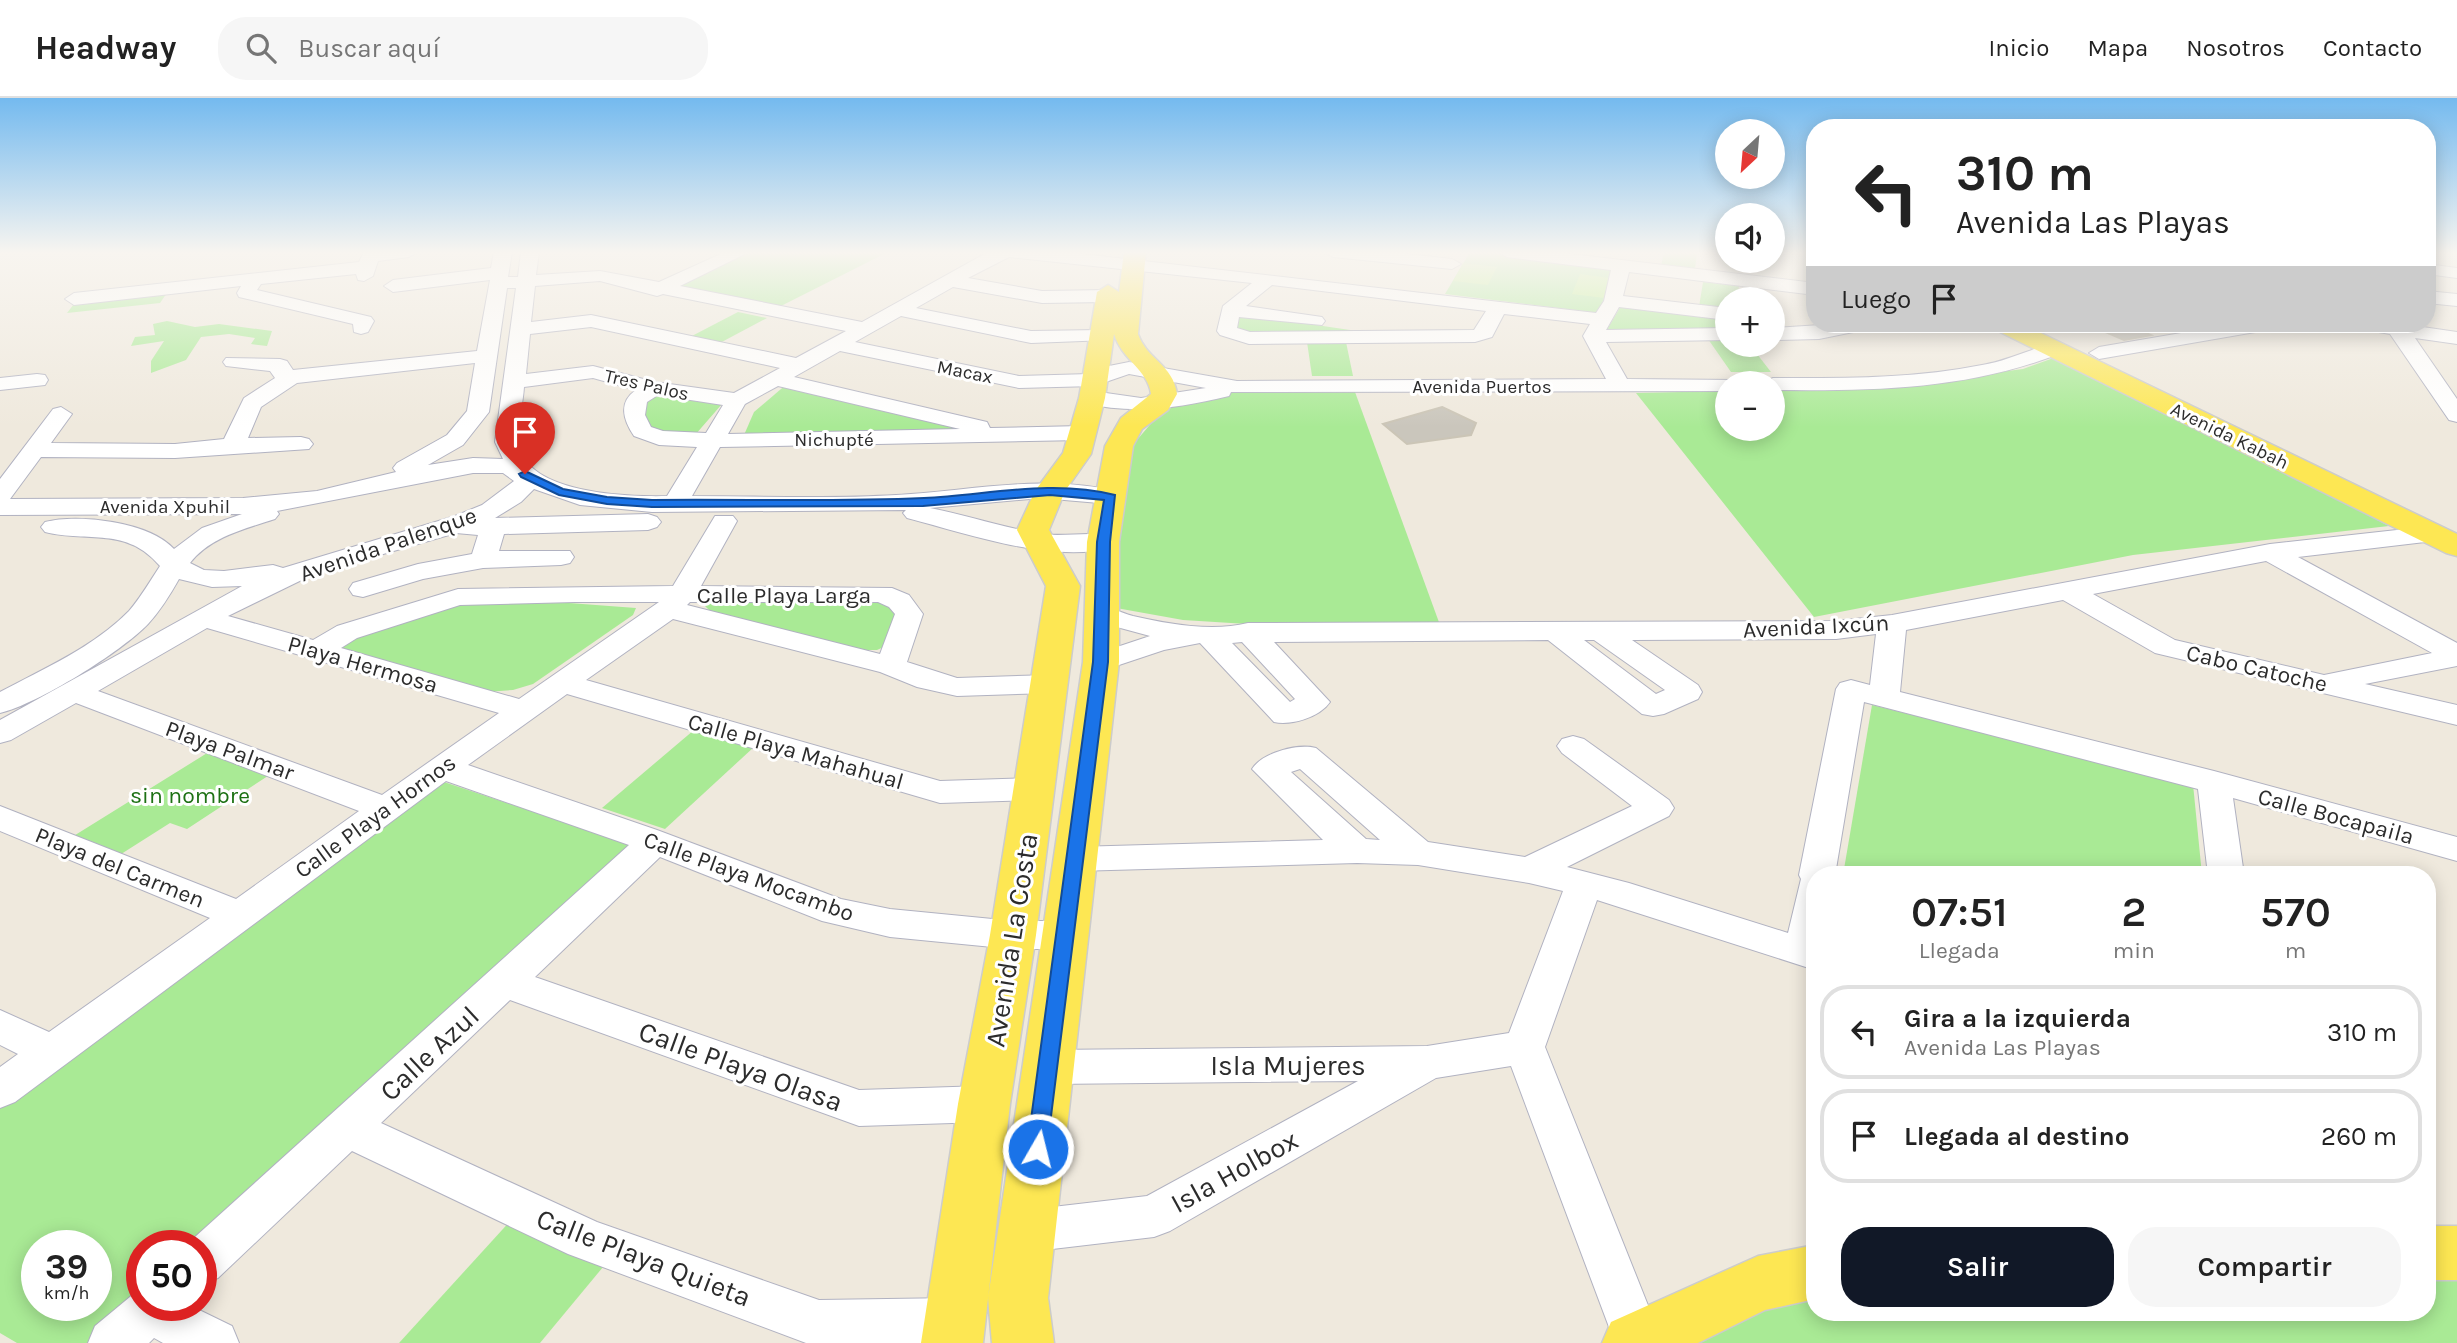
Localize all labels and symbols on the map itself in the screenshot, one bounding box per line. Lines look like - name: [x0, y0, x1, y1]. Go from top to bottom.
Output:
- north arrow: [1715, 119, 1785, 189]
- street label: Macax: [935, 356, 995, 388]
- street label: Tres Palos: [602, 365, 691, 405]
- street label: Avenida Puertos: [1412, 376, 1552, 398]
- street label: Avenida Kabah: [2167, 398, 2292, 474]
- pin: [495, 402, 555, 474]
- street label: Nichupté: [794, 429, 874, 451]
- street label: Avenida Xpuhil: [100, 496, 230, 518]
- street label: Avenida Palenque: [296, 502, 480, 587]
- street label: Calle Playa Larga: [697, 582, 871, 609]
- street label: Avenida Ixcún: [1742, 609, 1890, 644]
- street label: Playa Hermosa: [285, 630, 441, 699]
- street label: Cabo Catoche: [2184, 639, 2330, 698]
- street label: Calle Playa Mahahual: [685, 708, 907, 795]
- street label: Playa Palmar: [162, 715, 299, 786]
- street label: Calle Playa Hornos: [290, 749, 461, 884]
- park label: sin nombre: [130, 782, 250, 809]
- street label: Calle Bocapaila: [2255, 783, 2417, 850]
- street label: Playa del Carmen: [31, 821, 208, 914]
- street label: Calle Playa Mocambo: [640, 826, 858, 927]
- street label: Avenida La Costa: [978, 831, 1045, 1049]
- street label: Calle Azul: [373, 999, 486, 1108]
- street label: Calle Playa Olasa: [634, 1014, 847, 1119]
- street label: Isla Mujeres: [1210, 1049, 1366, 1082]
- position arrow: [1001, 1112, 1075, 1186]
- street label: Isla Holbox: [1165, 1123, 1304, 1220]
- street label: Calle Playa Quieta: [532, 1201, 756, 1314]
- speed limit sign: 50: [126, 1230, 217, 1321]

